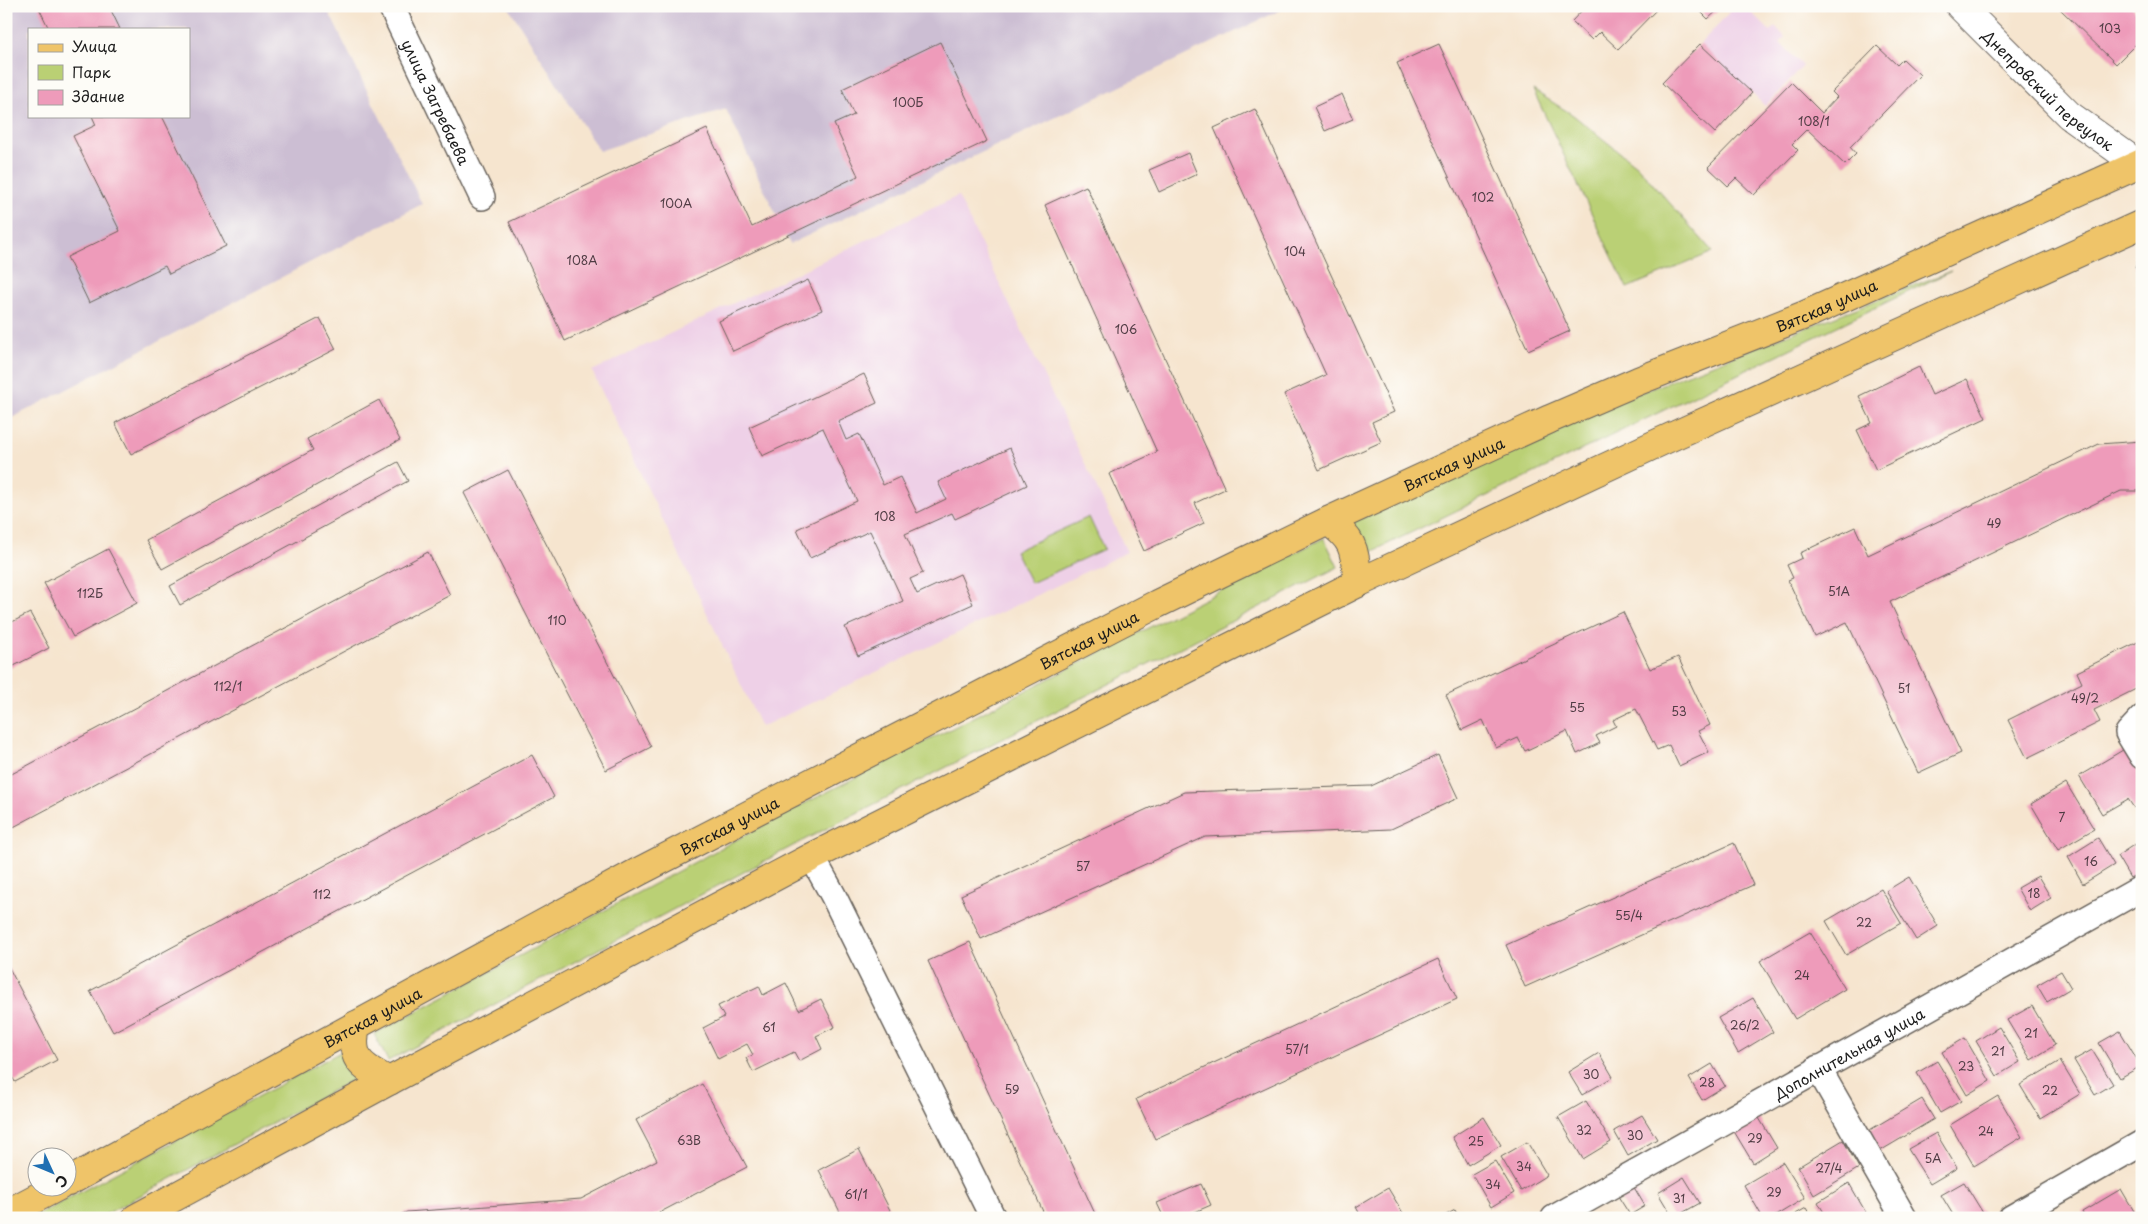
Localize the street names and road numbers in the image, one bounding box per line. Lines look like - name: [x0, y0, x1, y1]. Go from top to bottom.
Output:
- street label: Днепровский переулок: [1977, 23, 2119, 155]
- street label: улица Загребаева: [397, 35, 477, 169]
- street label: Вятская улица: [1772, 272, 1881, 337]
- street label: Вятская улица: [1399, 430, 1508, 497]
- street label: Вятская улица: [1035, 604, 1143, 675]
- street label: Вятская улица: [675, 790, 783, 860]
- street label: Вятская улица: [319, 980, 426, 1053]
- street label: Дополнительная улица: [1768, 1001, 1929, 1105]

